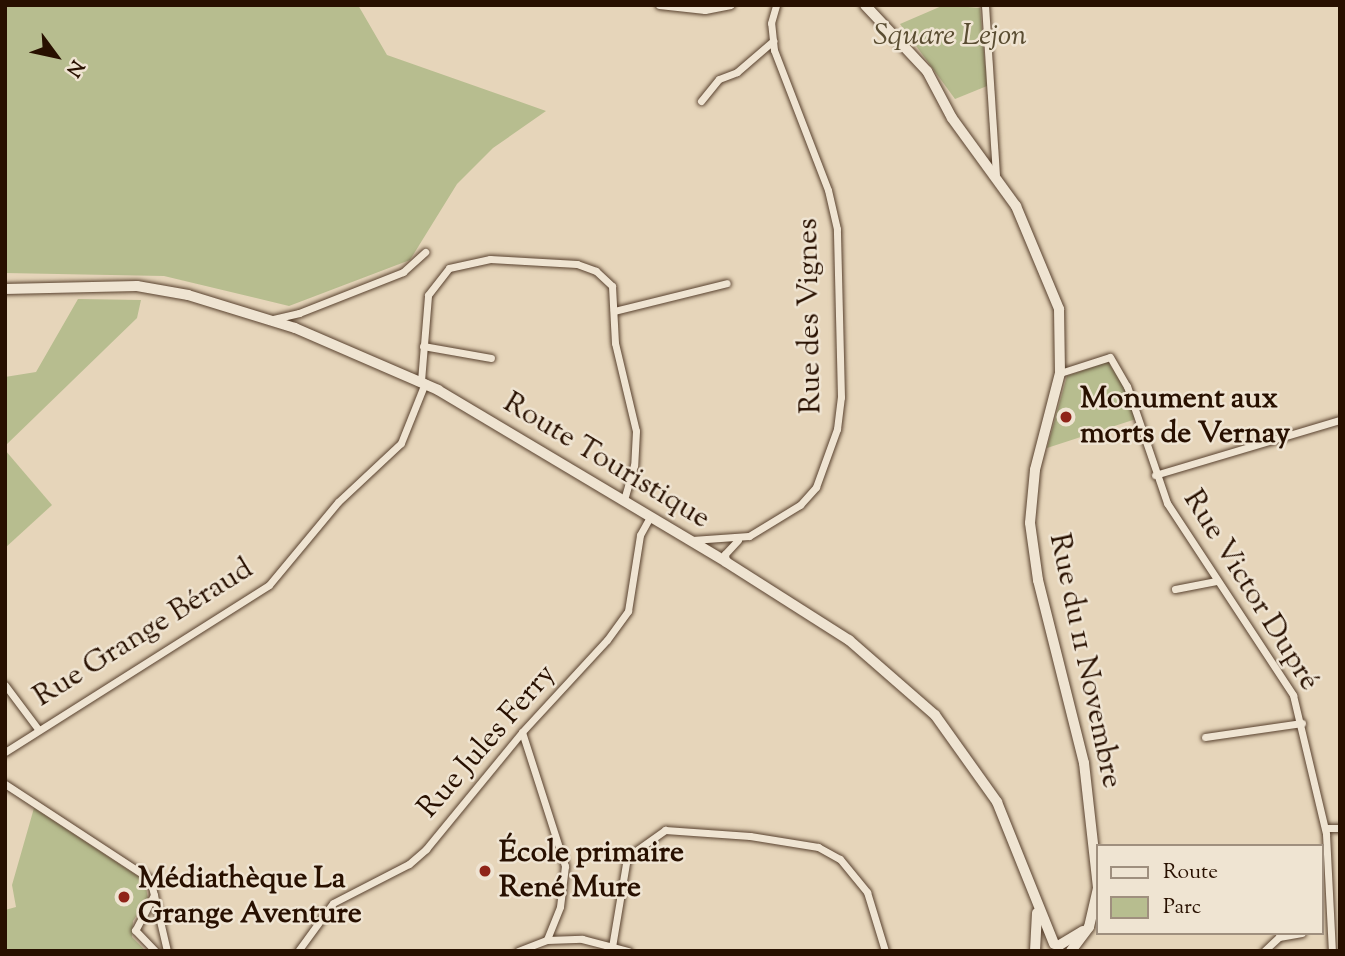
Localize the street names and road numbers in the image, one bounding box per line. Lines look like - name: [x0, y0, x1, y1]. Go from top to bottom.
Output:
- street label: Rue des Vignes: [791, 218, 831, 414]
- street label: Route Touristique: [496, 386, 716, 538]
- street label: Rue Victor Dupré: [1174, 484, 1326, 698]
- street label: Rue du 11 Novembre: [1039, 530, 1129, 792]
- street label: Rue Grange Béraud: [28, 552, 260, 716]
- street label: Rue Jules Ferry: [411, 658, 565, 826]

